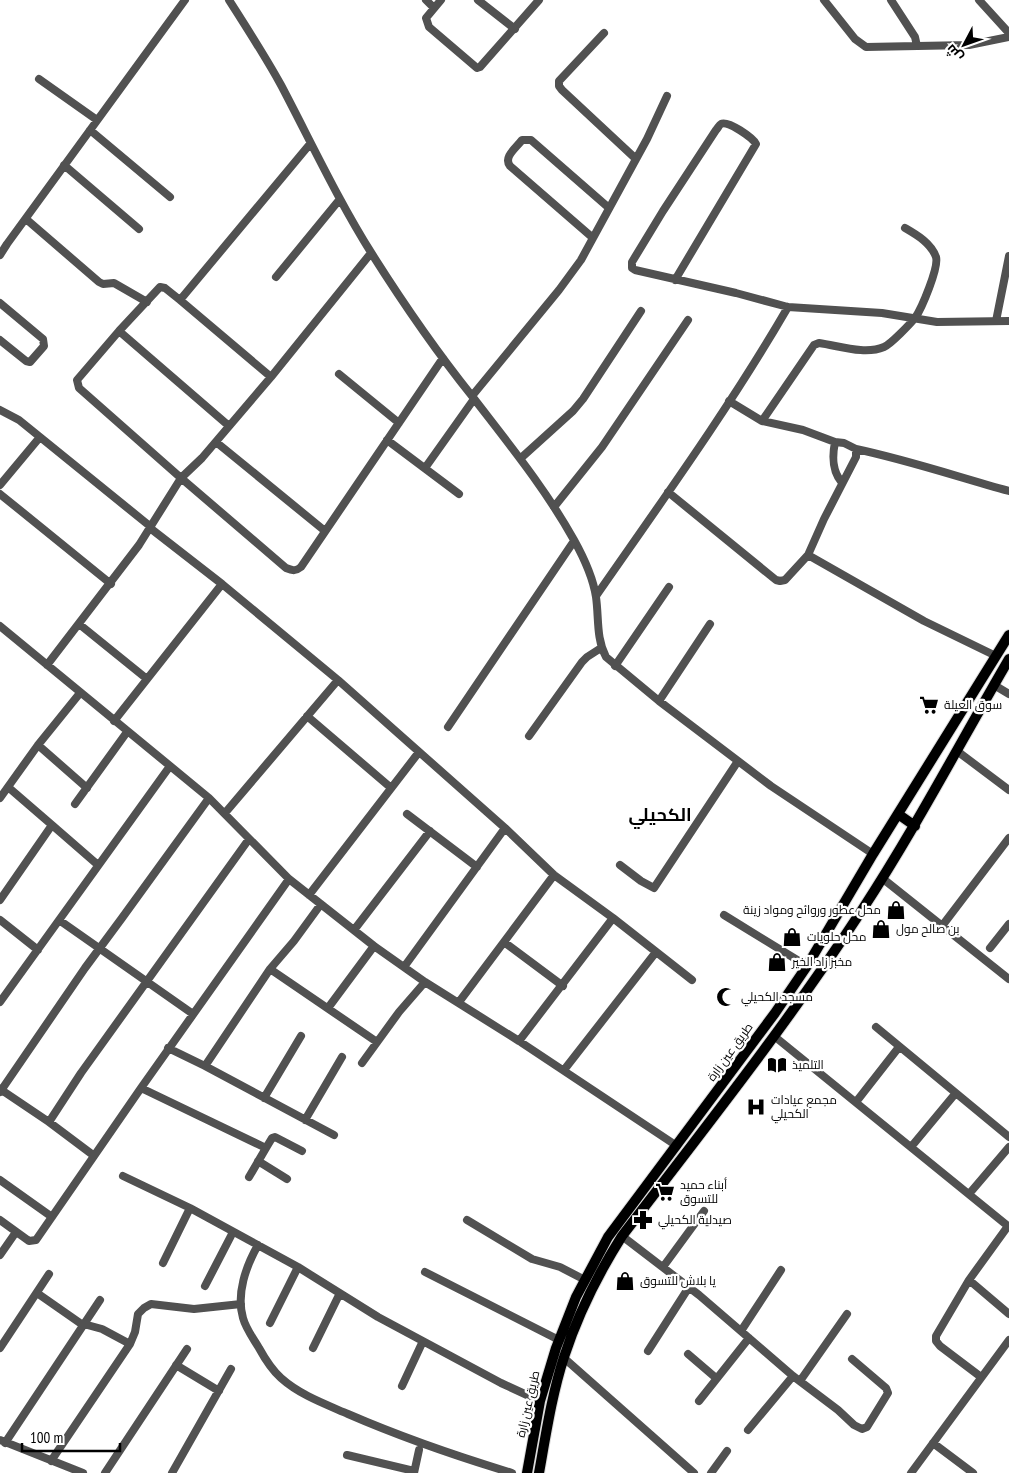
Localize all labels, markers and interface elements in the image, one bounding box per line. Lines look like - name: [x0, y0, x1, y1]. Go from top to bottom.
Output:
- north arrow: [939, 20, 989, 70]
- text: ش: [941, 41, 967, 66]
- supermarket icon: سوق العيلة: [918, 694, 940, 716]
- place label: سوق العيلة: [944, 697, 1002, 712]
- district label: الكحيلي: [628, 803, 692, 830]
- shop icon: محل عطور وروائح ومواد زينة: [885, 899, 907, 921]
- place label: محل عطور وروائح ومواد زينة: [743, 902, 881, 918]
- shop icon: بن صالح مول: [870, 918, 892, 940]
- place label: بن صالح مول: [896, 921, 960, 937]
- shop icon: محل حلويات: [781, 926, 803, 948]
- place label: محل حلويات: [807, 929, 866, 944]
- shop icon: مخبز زاد الخير: [766, 951, 788, 973]
- place label: مخبز زاد الخير: [791, 954, 852, 969]
- mosque icon: مسجد الكحيلي: [715, 986, 737, 1008]
- place label: مسجد الكحيلي: [741, 989, 813, 1007]
- street label: طريق عين زارة: [704, 1020, 756, 1084]
- library icon: التلميذ: [766, 1054, 788, 1076]
- place label: التلميذ: [792, 1057, 824, 1072]
- place label: مجمع عيادات الكحيلي: [771, 1092, 837, 1124]
- hospital icon: مجمع عيادات الكحيلي: [745, 1096, 767, 1118]
- place label: أبناء حميد للتسوق: [680, 1177, 727, 1206]
- supermarket icon: أبناء حميد للتسوق: [654, 1181, 676, 1203]
- pharmacy icon: صيدلية الكحيلي: [632, 1209, 654, 1231]
- place label: صيدلية الكحيلي: [658, 1212, 732, 1230]
- shop icon: يا بلاش للتسوق: [614, 1270, 636, 1292]
- place label: يا بلاش للتسوق: [640, 1273, 717, 1288]
- street label: طريق عين زارة: [513, 1369, 542, 1439]
- scale bar: [22, 1420, 120, 1452]
- text: 100 m: [30, 1428, 63, 1447]

